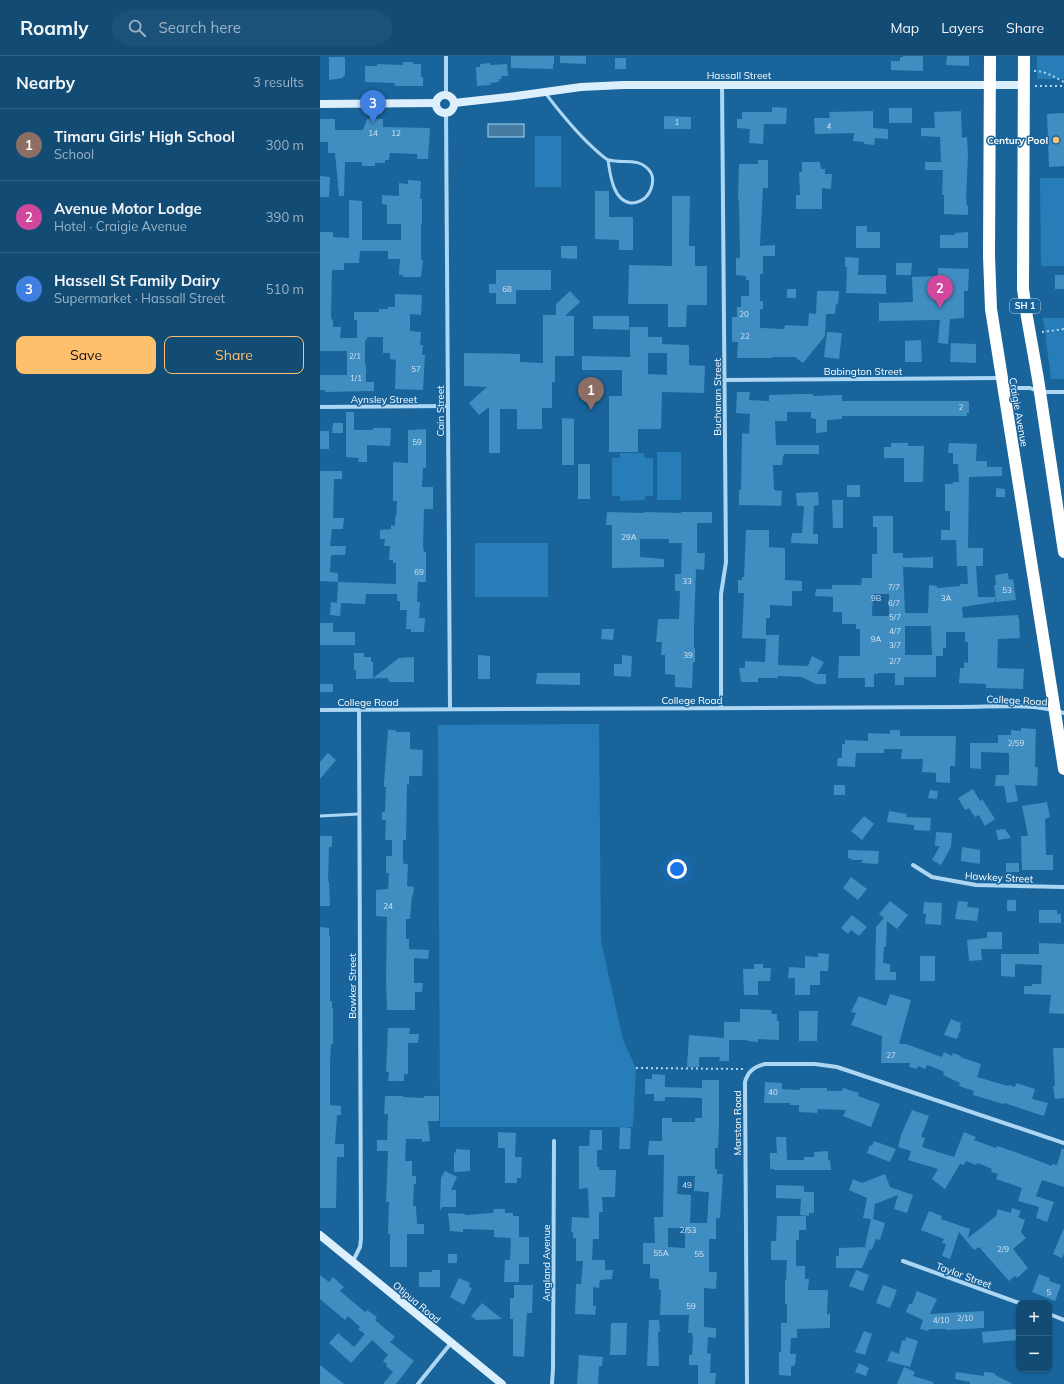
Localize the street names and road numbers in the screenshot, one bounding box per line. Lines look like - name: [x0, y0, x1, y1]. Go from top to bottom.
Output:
- street label: Hassall Street: [707, 69, 772, 82]
- road number: SH 1: [1010, 299, 1040, 313]
- street label: Buchanan Street: [711, 358, 724, 436]
- street label: Babington Street: [824, 365, 903, 378]
- street label: Craigie Avenue: [1006, 376, 1031, 448]
- street label: Cain Street: [434, 385, 447, 437]
- street label: Aynsley Street: [351, 393, 418, 406]
- street label: College Road: [986, 692, 1048, 709]
- street label: College Road: [662, 694, 723, 707]
- street label: College Road: [338, 696, 399, 709]
- street label: Hawkey Street: [965, 869, 1034, 886]
- street label: Bowker Street: [346, 953, 359, 1019]
- street label: Marston Road: [731, 1090, 744, 1156]
- street label: Angland Avenue: [540, 1225, 553, 1301]
- street label: Taylor Street: [934, 1259, 994, 1292]
- street label: Otipua Road: [390, 1279, 443, 1326]

